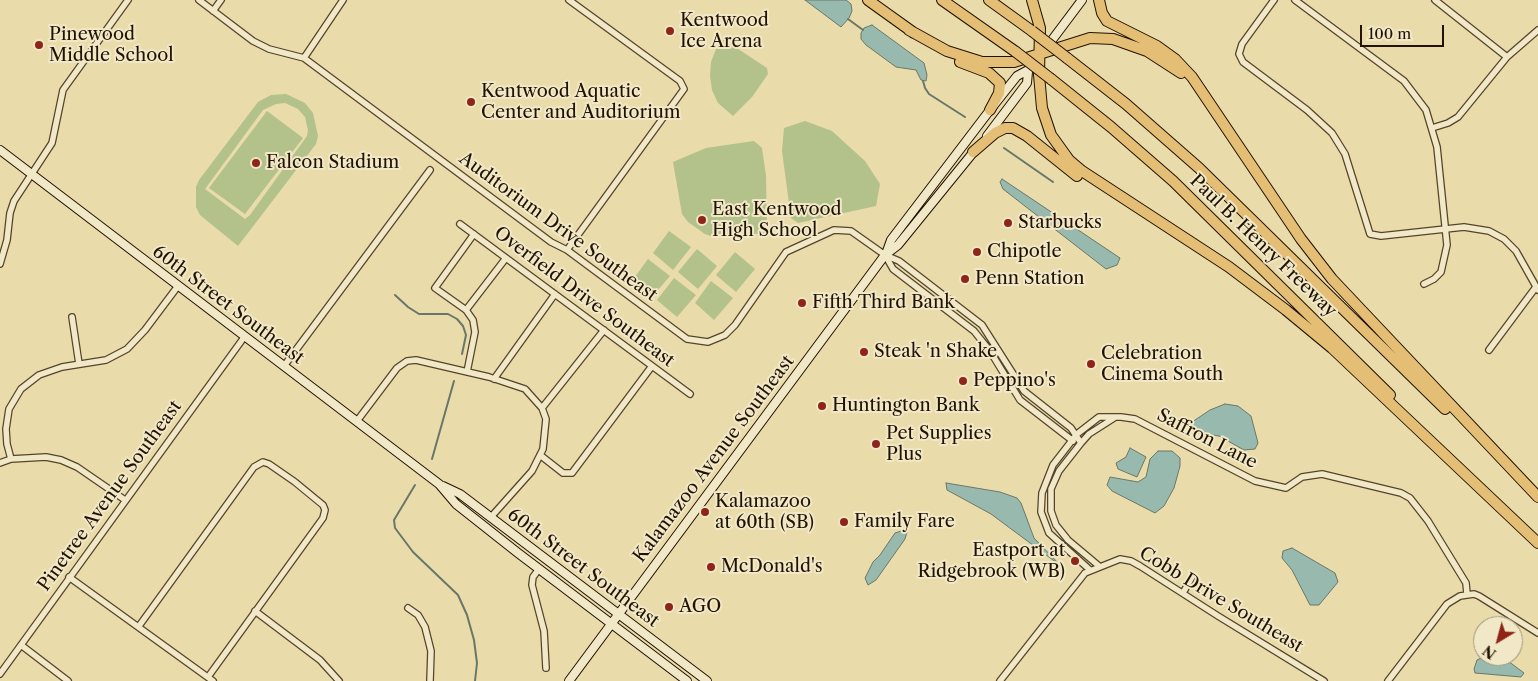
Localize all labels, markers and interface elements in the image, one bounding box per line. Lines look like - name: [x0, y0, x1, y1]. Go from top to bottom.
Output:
- place label: Kentwood Ice Arena: [680, 10, 769, 52]
- scale bar: [1363, 15, 1447, 47]
- place label: Pinewood Middle School: [49, 24, 174, 66]
- text: 100 m: [1368, 24, 1411, 43]
- marker: Kentwood Ice Arena: [664, 25, 676, 37]
- marker: Pinewood Middle School: [33, 39, 45, 51]
- place label: Kentwood Aquatic Center and Auditorium: [481, 81, 680, 124]
- marker: Kentwood Aquatic Center and Auditorium: [465, 96, 477, 108]
- street label: Auditorium Drive Southeast: [455, 148, 661, 306]
- place label: Falcon Stadium: [266, 152, 399, 174]
- marker: Falcon Stadium: [250, 157, 262, 169]
- street label: Paul B. Henry Freeway: [1185, 170, 1341, 322]
- place label: East Kentwood High School: [712, 199, 842, 242]
- place label: Starbucks: [1018, 212, 1102, 234]
- marker: East Kentwood High School: [696, 214, 708, 226]
- marker: Starbucks: [1002, 217, 1014, 229]
- street label: Overfield Drive Southeast: [490, 222, 678, 372]
- street label: 60th Street Southeast: [148, 241, 308, 369]
- place label: Chipotle: [987, 241, 1062, 263]
- marker: Chipotle: [971, 246, 983, 258]
- place label: Penn Station: [975, 268, 1085, 290]
- marker: Penn Station: [959, 273, 971, 285]
- place label: Fifth Third Bank: [812, 292, 955, 314]
- marker: Fifth Third Bank: [796, 297, 808, 309]
- place label: Steak 'n Shake: [874, 341, 997, 363]
- place label: Celebration Cinema South: [1101, 343, 1223, 386]
- marker: Steak 'n Shake: [858, 346, 870, 358]
- street label: Kalamazoo Avenue Southeast: [629, 351, 799, 567]
- marker: Celebration Cinema South: [1085, 358, 1097, 370]
- place label: Peppino's: [973, 370, 1056, 392]
- marker: Peppino's: [957, 375, 969, 387]
- place label: Huntington Bank: [832, 395, 979, 417]
- street label: Pinetree Avenue Southeast: [34, 396, 186, 596]
- marker: Huntington Bank: [816, 400, 828, 412]
- street label: Saffron Lane: [1153, 404, 1261, 474]
- place label: Pet Supplies Plus: [886, 423, 991, 466]
- marker: Pet Supplies Plus: [870, 438, 882, 450]
- place label: Kalamazoo at 60th (SB): [715, 491, 814, 534]
- street label: 60th Street Southeast: [503, 504, 663, 632]
- marker: Kalamazoo at 60th (SB): [699, 506, 711, 518]
- place label: Family Fare: [854, 511, 955, 533]
- marker: Family Fare: [838, 516, 850, 528]
- place label: Eastport at Ridgebrook (WB): [917, 540, 1065, 582]
- street label: Cobb Drive Southeast: [1135, 543, 1307, 657]
- marker: Eastport at Ridgebrook (WB): [1069, 555, 1081, 567]
- place label: McDonald's: [721, 556, 822, 578]
- marker: McDonald's: [705, 561, 717, 573]
- place label: AGO: [679, 596, 721, 618]
- marker: AGO: [663, 601, 675, 613]
- north arrow: [1473, 616, 1523, 666]
- text: N: [1479, 641, 1500, 663]

